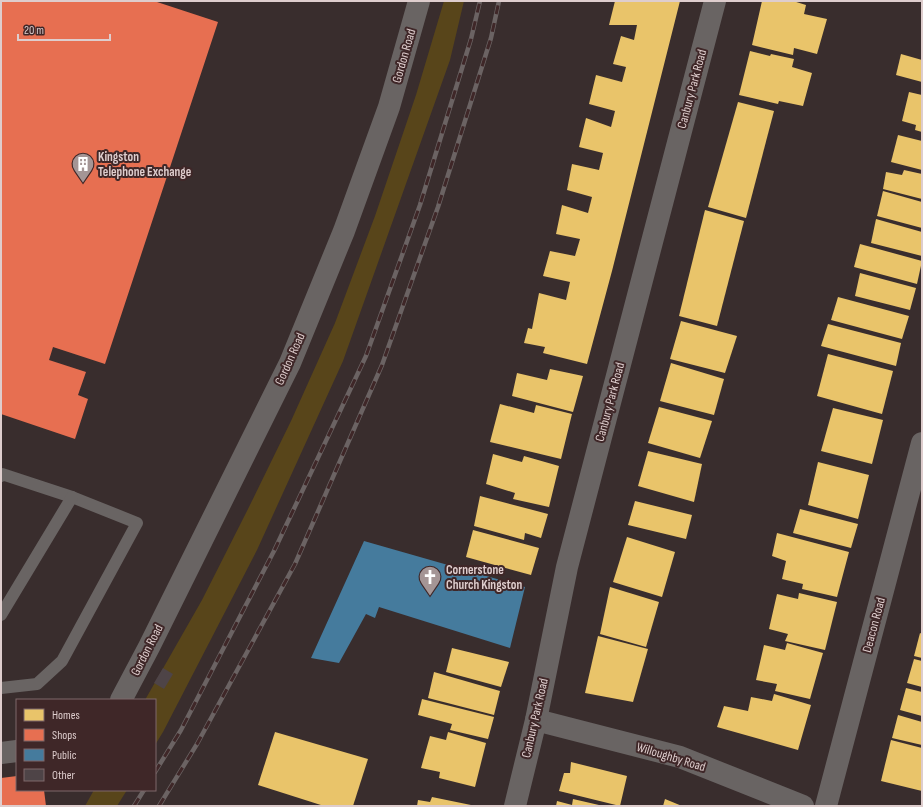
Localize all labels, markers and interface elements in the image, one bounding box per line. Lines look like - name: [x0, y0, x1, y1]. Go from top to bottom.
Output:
- scale bar: [18, 16, 110, 42]
- text: 20 m: [24, 23, 44, 38]
- street label: Gordon Road: [389, 27, 419, 85]
- street label: Canbury Park Road: [674, 48, 710, 130]
- place label: Kingston Telephone Exchange: [98, 149, 192, 180]
- building icon: Kingston Telephone Exchange: [70, 151, 96, 184]
- street label: Gordon Road: [271, 330, 309, 388]
- street label: Canbury Park Road: [592, 361, 628, 443]
- place label: Cornerstone Church Kingston: [446, 562, 522, 593]
- church icon: Cornerstone Church Kingston: [417, 564, 443, 597]
- street label: Deacon Road: [859, 596, 889, 654]
- street label: Gordon Road: [127, 622, 167, 678]
- street label: Canbury Park Road: [518, 677, 552, 759]
- legend: [16, 699, 156, 791]
- text: Homes: [52, 708, 80, 723]
- text: Shops: [52, 728, 77, 743]
- street label: Willoughby Road: [635, 739, 707, 775]
- text: Public: [52, 748, 77, 763]
- text: Other: [52, 768, 76, 783]

